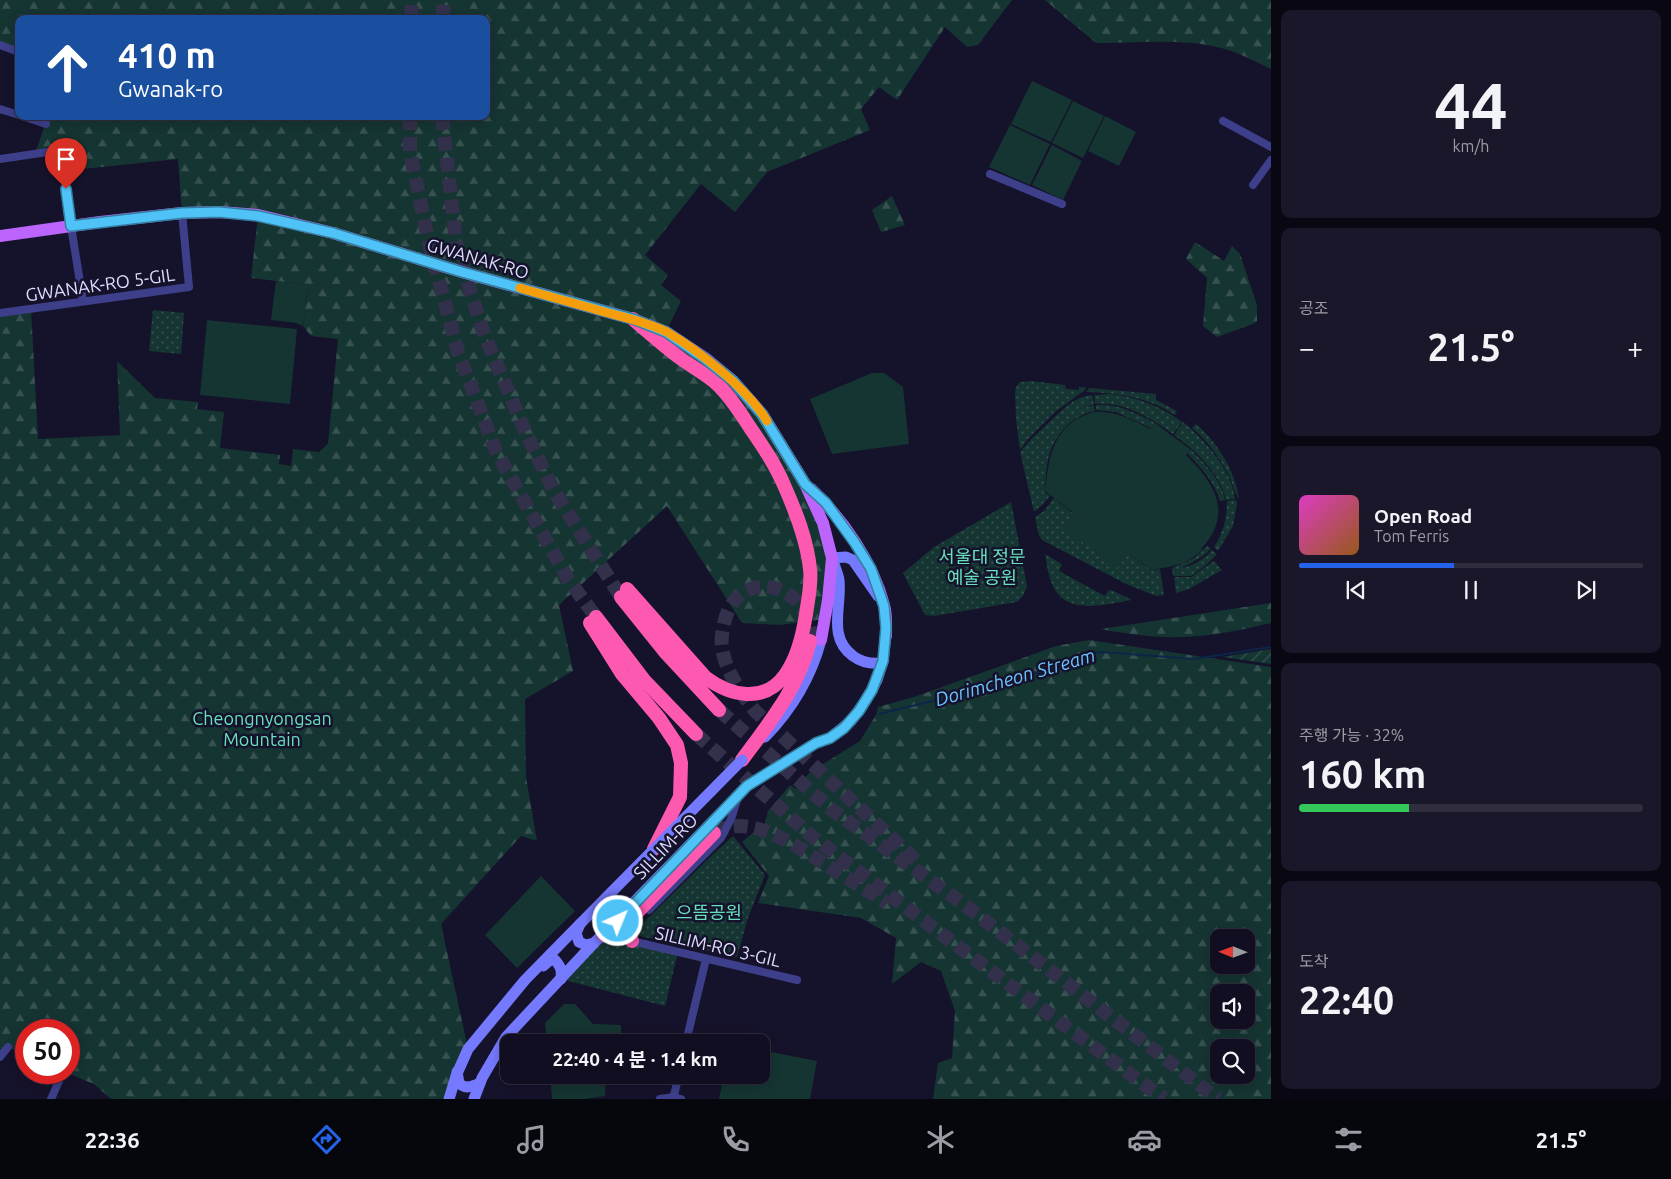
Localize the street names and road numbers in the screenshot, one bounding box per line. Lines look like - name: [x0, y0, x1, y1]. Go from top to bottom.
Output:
- street label: GWANAK-RO: [425, 234, 531, 282]
- street label: GWANAK-RO 5-GIL: [24, 264, 176, 304]
- street label: SILLIM-RO: [629, 809, 701, 883]
- street label: SILLIM-RO 3-GIL: [653, 922, 783, 970]

